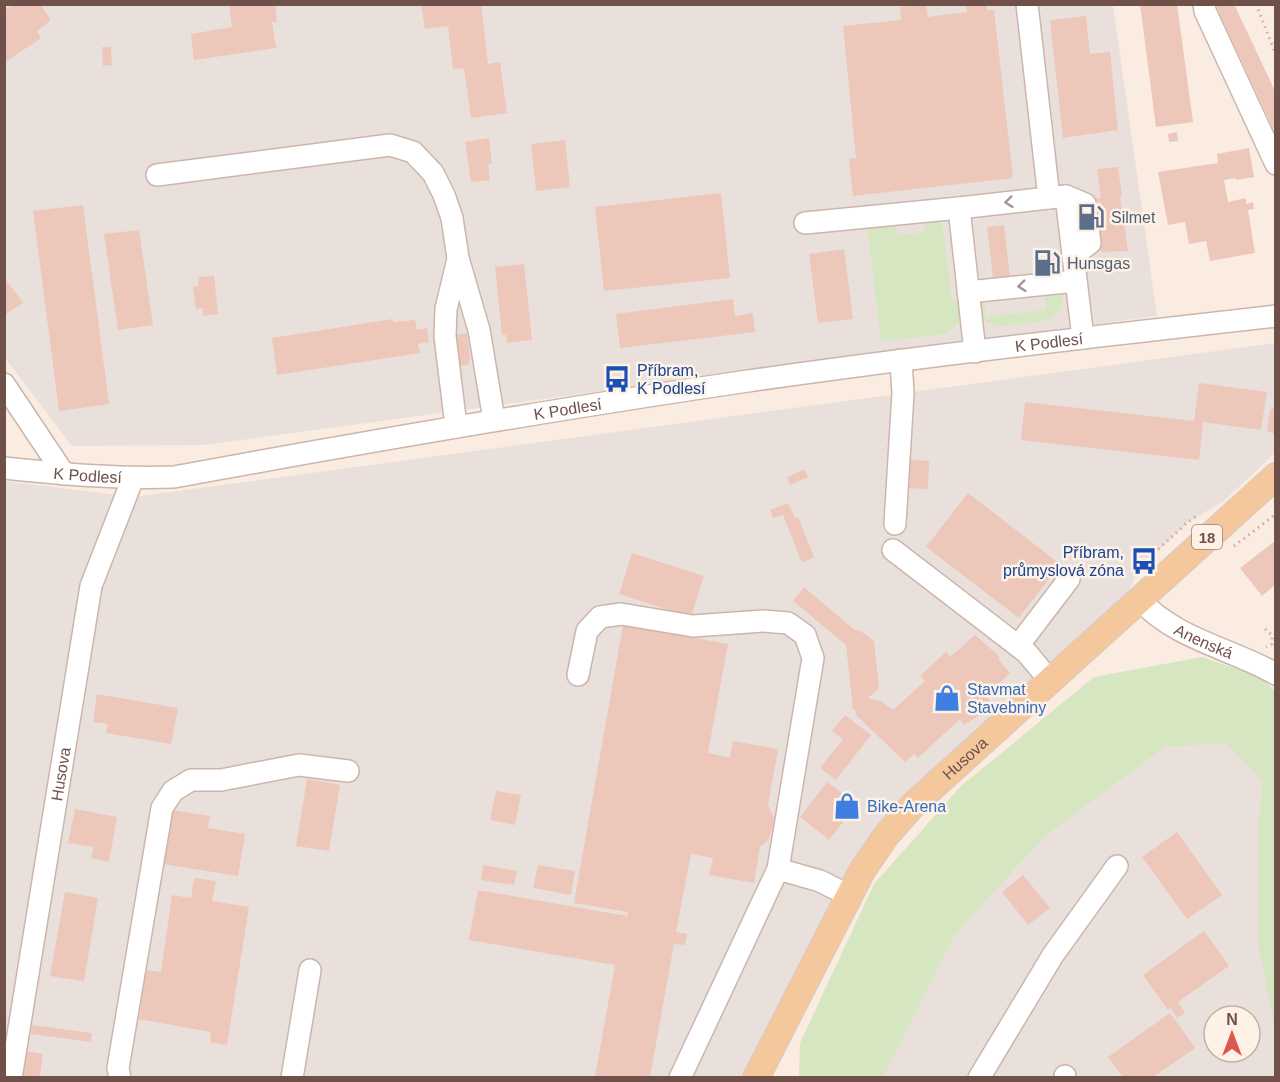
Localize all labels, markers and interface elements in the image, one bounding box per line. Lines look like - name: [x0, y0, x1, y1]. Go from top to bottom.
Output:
- one-way arrow: [1004, 195, 1013, 208]
- fuel station icon: Silmet: [1076, 202, 1106, 232]
- place label: Silmet: [1111, 209, 1156, 226]
- fuel station icon: Hunsgas: [1032, 248, 1062, 278]
- place label: Hunsgas: [1067, 255, 1130, 272]
- one-way arrow: [1017, 279, 1026, 292]
- street label: K Podlesí: [1014, 330, 1085, 355]
- place label: Příbram, K Podlesí: [637, 362, 706, 397]
- bus stop icon: Příbram, K Podlesí: [602, 364, 632, 394]
- street label: K Podlesí: [533, 395, 603, 423]
- street label: K Podlesí: [53, 464, 123, 486]
- road number: 18: [1192, 525, 1222, 549]
- place label: Příbram, průmyslová zóna: [1003, 544, 1124, 579]
- bus stop icon: Příbram, průmyslová zóna: [1129, 546, 1159, 576]
- street label: Anenská: [1172, 620, 1236, 662]
- place label: Stavmat Stavebniny: [967, 681, 1046, 716]
- shop icon: Stavmat Stavebniny: [932, 683, 962, 713]
- street label: Husova: [939, 734, 991, 783]
- street label: Husova: [48, 746, 73, 802]
- shop icon: Bike-Arena: [832, 791, 862, 821]
- place label: Bike-Arena: [867, 798, 946, 815]
- north arrow: [1202, 1004, 1262, 1064]
- text: N: [1226, 1011, 1238, 1028]

